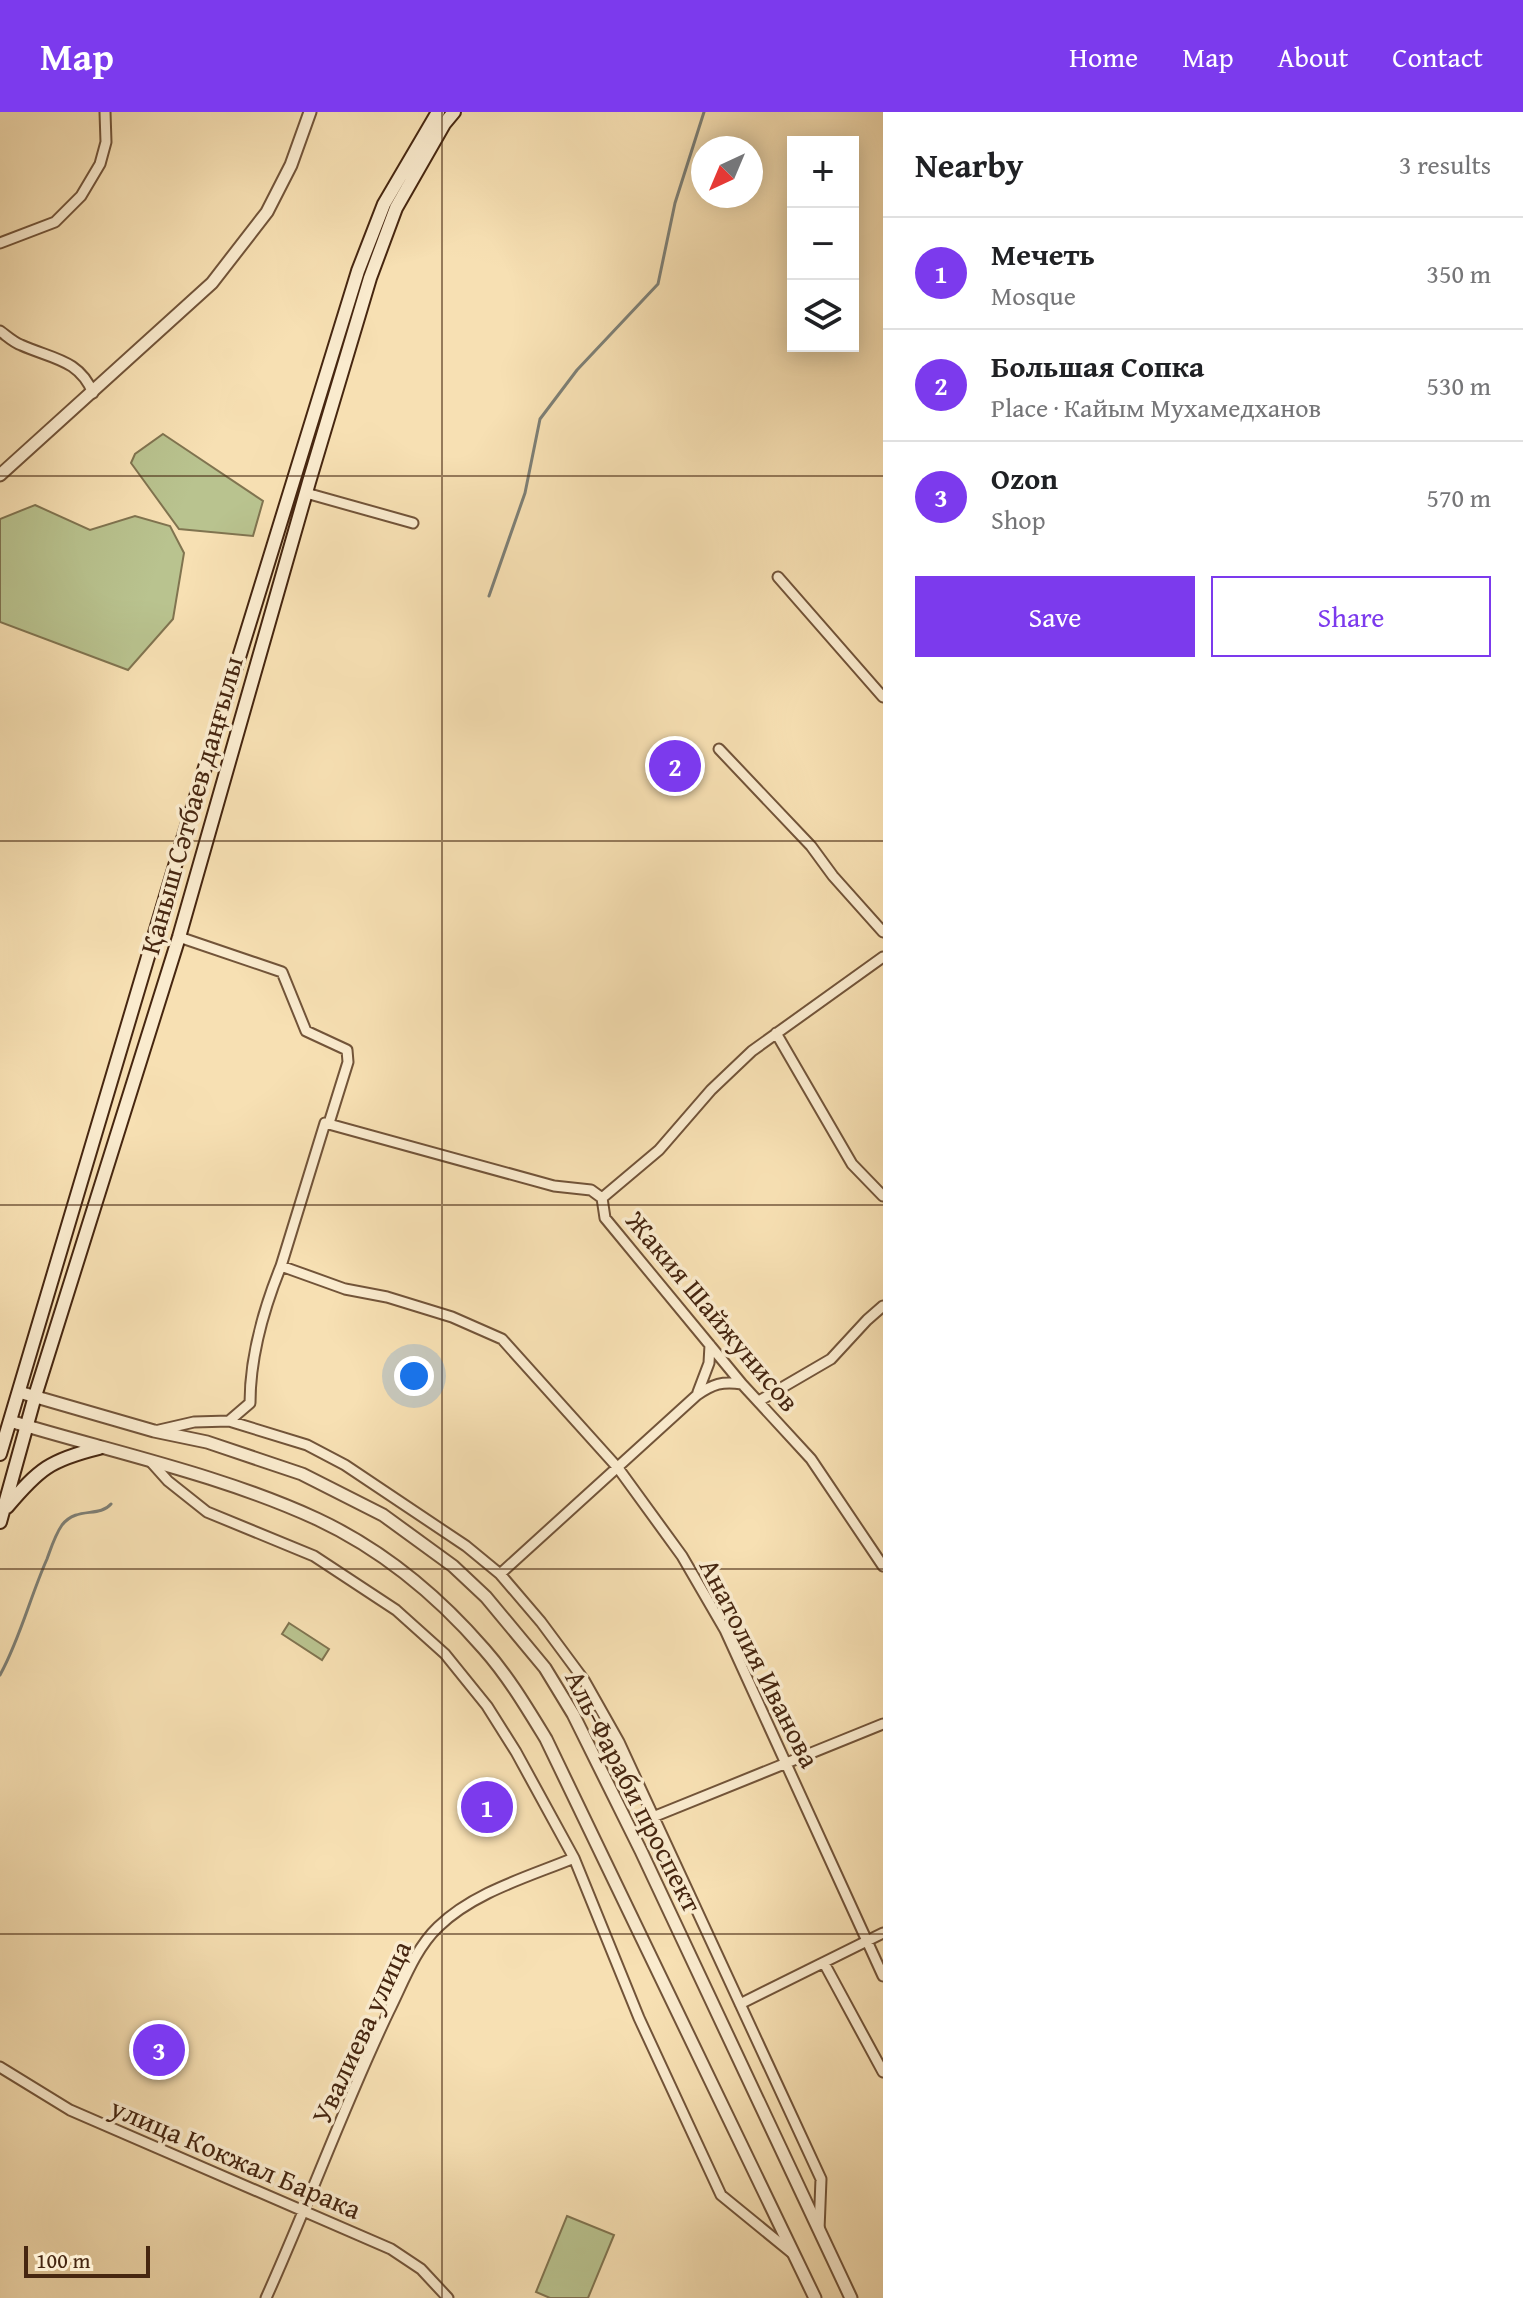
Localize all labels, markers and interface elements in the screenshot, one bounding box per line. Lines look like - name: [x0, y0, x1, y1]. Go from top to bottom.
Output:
- text: Map: [40, 28, 114, 84]
- text: Home: [1069, 36, 1138, 77]
- text: Map: [1182, 36, 1234, 77]
- text: About: [1278, 36, 1348, 77]
- text: Contact: [1392, 36, 1483, 77]
- north arrow: [691, 136, 763, 208]
- map controls: [787, 136, 859, 352]
- button: +: [787, 136, 859, 208]
- text: Nearby: [915, 140, 1024, 189]
- text: 3 results: [1399, 145, 1491, 184]
- button: −: [787, 208, 859, 280]
- text: Мечеть: [991, 232, 1095, 276]
- text: 1: [934, 254, 948, 293]
- text: 350 m: [1426, 254, 1491, 293]
- text: Mosque: [991, 276, 1076, 315]
- button: layers: [787, 280, 859, 352]
- text: Большая Сопка: [991, 344, 1204, 388]
- text: 2: [934, 366, 948, 405]
- text: 530 m: [1426, 366, 1491, 405]
- text: Place · Кайым Мухамедханов: [991, 388, 1321, 427]
- text: Ozon: [991, 456, 1058, 500]
- text: 3: [934, 478, 948, 517]
- text: 570 m: [1426, 478, 1491, 517]
- text: Shop: [991, 500, 1046, 539]
- button: Save: [915, 576, 1195, 657]
- button: Share: [1211, 576, 1491, 657]
- street label: Қаныш Сәтбаев даңғылы: [128, 651, 253, 959]
- pin: 2: [649, 736, 701, 796]
- street label: Жакия Шайжунисов: [616, 1200, 810, 1420]
- your location: [394, 1356, 434, 1396]
- street label: Анатолия Иванова: [690, 1551, 831, 1775]
- street label: Аль-Фараби проспект: [556, 1662, 714, 1919]
- pin: 1: [461, 1777, 513, 1837]
- street label: Увалиева улица: [300, 1933, 421, 2130]
- pin: 3: [133, 2020, 185, 2080]
- street label: улица Кокжал Барака: [103, 2086, 369, 2229]
- scale bar: [24, 2242, 150, 2278]
- text: 100 m: [36, 2244, 91, 2276]

